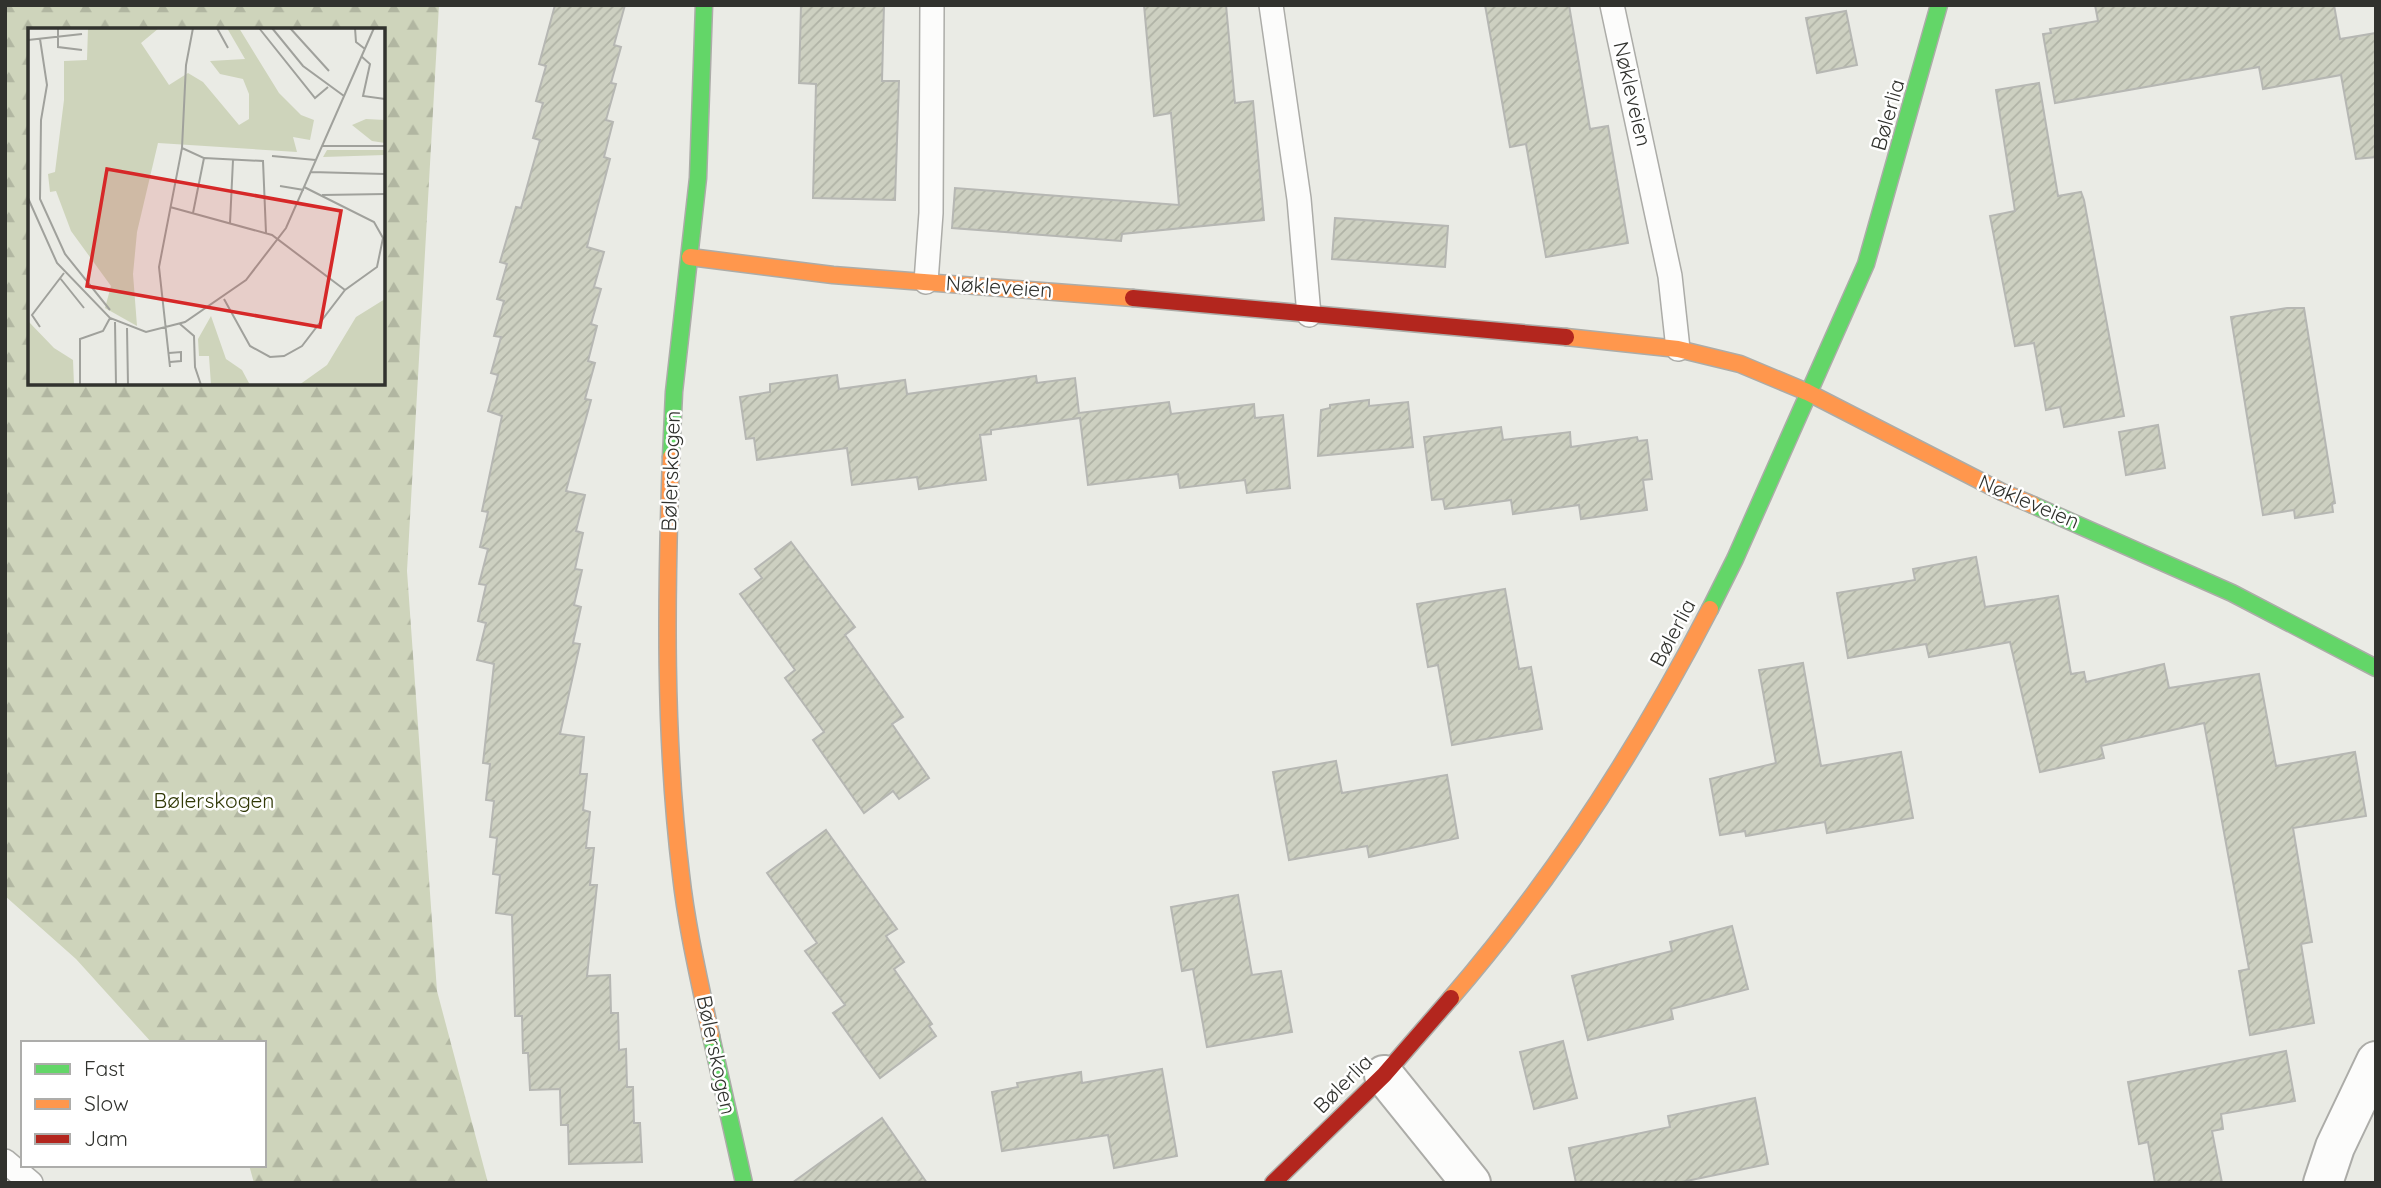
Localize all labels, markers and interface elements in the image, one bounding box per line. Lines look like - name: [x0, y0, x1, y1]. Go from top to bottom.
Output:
- inset map: [28, 28, 385, 385]
- street label: Nøkleveien: [1608, 39, 1658, 149]
- street label: Bølerlia: [1864, 76, 1910, 153]
- street label: Nøkleveien: [945, 269, 1053, 303]
- street label: Bølerskogen: [655, 410, 685, 532]
- street label: Nøkleveien: [1975, 468, 2084, 534]
- street label: Bølerlia: [1644, 594, 1701, 671]
- park label: Bølerskogen: [154, 787, 274, 813]
- street label: Bølerskogen: [692, 993, 742, 1117]
- legend: [21, 1041, 266, 1167]
- street label: Bølerlia: [1307, 1048, 1377, 1118]
- text: Fast: [84, 1055, 125, 1081]
- text: Slow: [84, 1090, 129, 1116]
- text: Jam: [84, 1125, 128, 1151]

